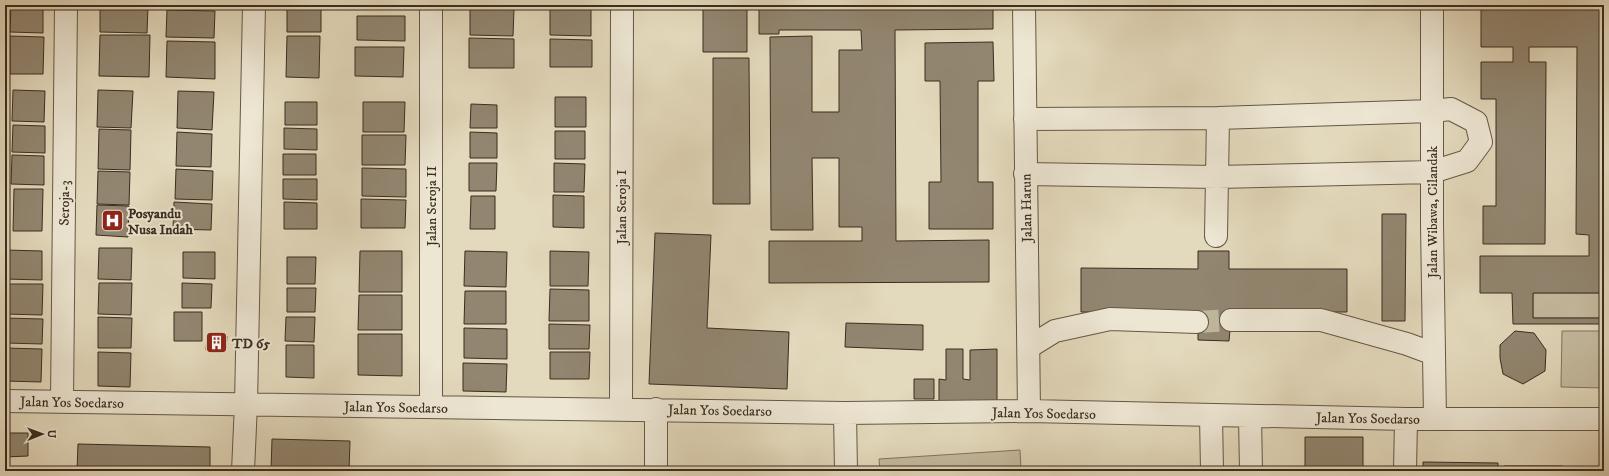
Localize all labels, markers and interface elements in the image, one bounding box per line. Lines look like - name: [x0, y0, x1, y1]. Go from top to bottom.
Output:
- street label: Jalan Wibawa, Cilandak: [1424, 146, 1442, 280]
- street label: Jalan Seroja II: [423, 165, 441, 248]
- street label: Jalan Seroja I: [613, 169, 631, 246]
- street label: Jalan Harun: [1017, 173, 1037, 244]
- street label: Seroja-3: [56, 180, 74, 226]
- place label: Posyandu Nusa Indah: [128, 205, 194, 239]
- hospital icon: Posyandu Nusa Indah: [99, 208, 125, 234]
- building icon: TD 65: [203, 330, 229, 356]
- place label: TD 65: [231, 335, 270, 353]
- street label: Jalan Yos Soedarso: [18, 393, 124, 413]
- street label: Jalan Yos Soedarso: [342, 398, 448, 418]
- street label: Jalan Yos Soedarso: [666, 401, 772, 421]
- street label: Jalan Yos Soedarso: [990, 404, 1096, 424]
- street label: Jalan Yos Soedarso: [1314, 409, 1420, 429]
- north arrow: [22, 414, 62, 454]
- text: U: [44, 429, 58, 439]

